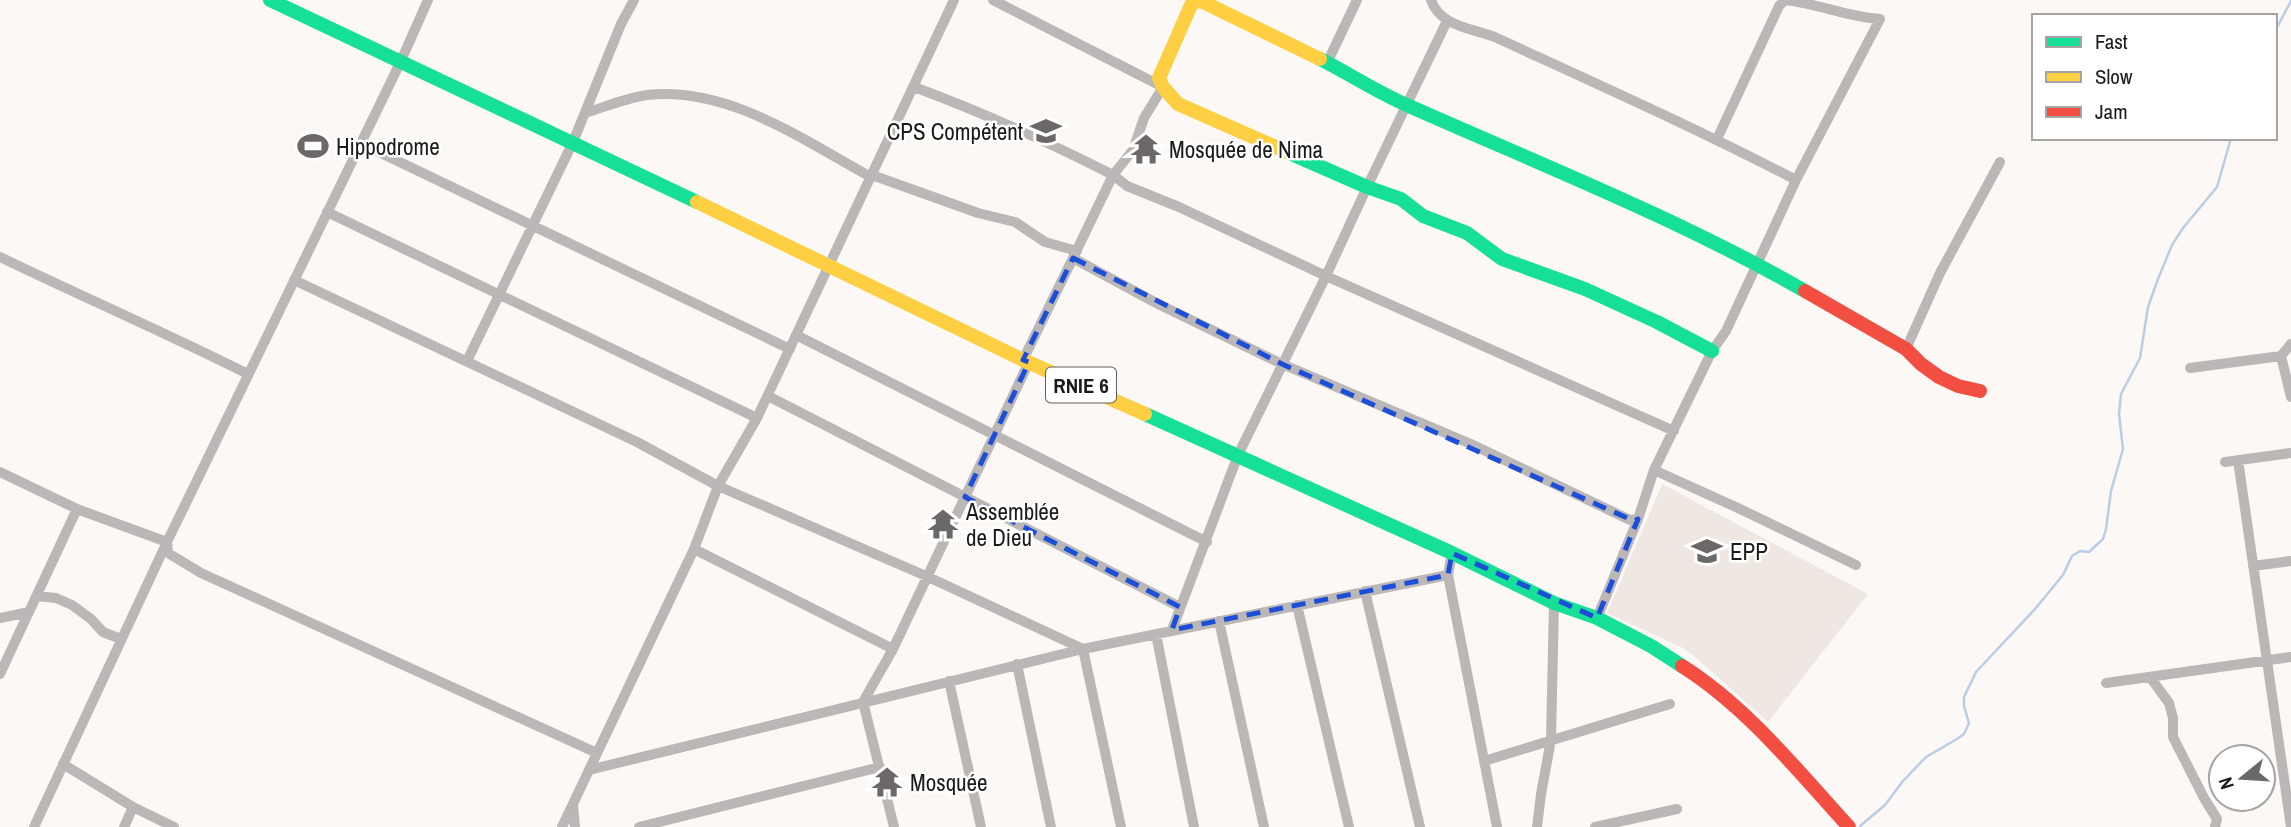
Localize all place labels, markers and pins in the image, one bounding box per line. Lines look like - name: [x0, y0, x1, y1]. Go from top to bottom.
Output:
- school or university icon: CPS Compétent: [1029, 114, 1063, 148]
- place label: CPS Compétent: [887, 116, 1023, 147]
- sports icon: Hippodrome: [296, 129, 330, 163]
- place label: Hippodrome: [336, 131, 440, 162]
- temple icon: Mosquée de Nima: [1129, 132, 1163, 166]
- place label: Mosquée de Nima: [1169, 134, 1324, 165]
- place label: Assemblée de Dieu: [965, 496, 1059, 553]
- temple icon: Assemblée de Dieu: [926, 507, 960, 541]
- school or university icon: EPP: [1690, 534, 1724, 568]
- place label: EPP: [1730, 536, 1768, 567]
- temple icon: Mosquée: [870, 765, 904, 799]
- place label: Mosquée: [910, 767, 988, 798]

